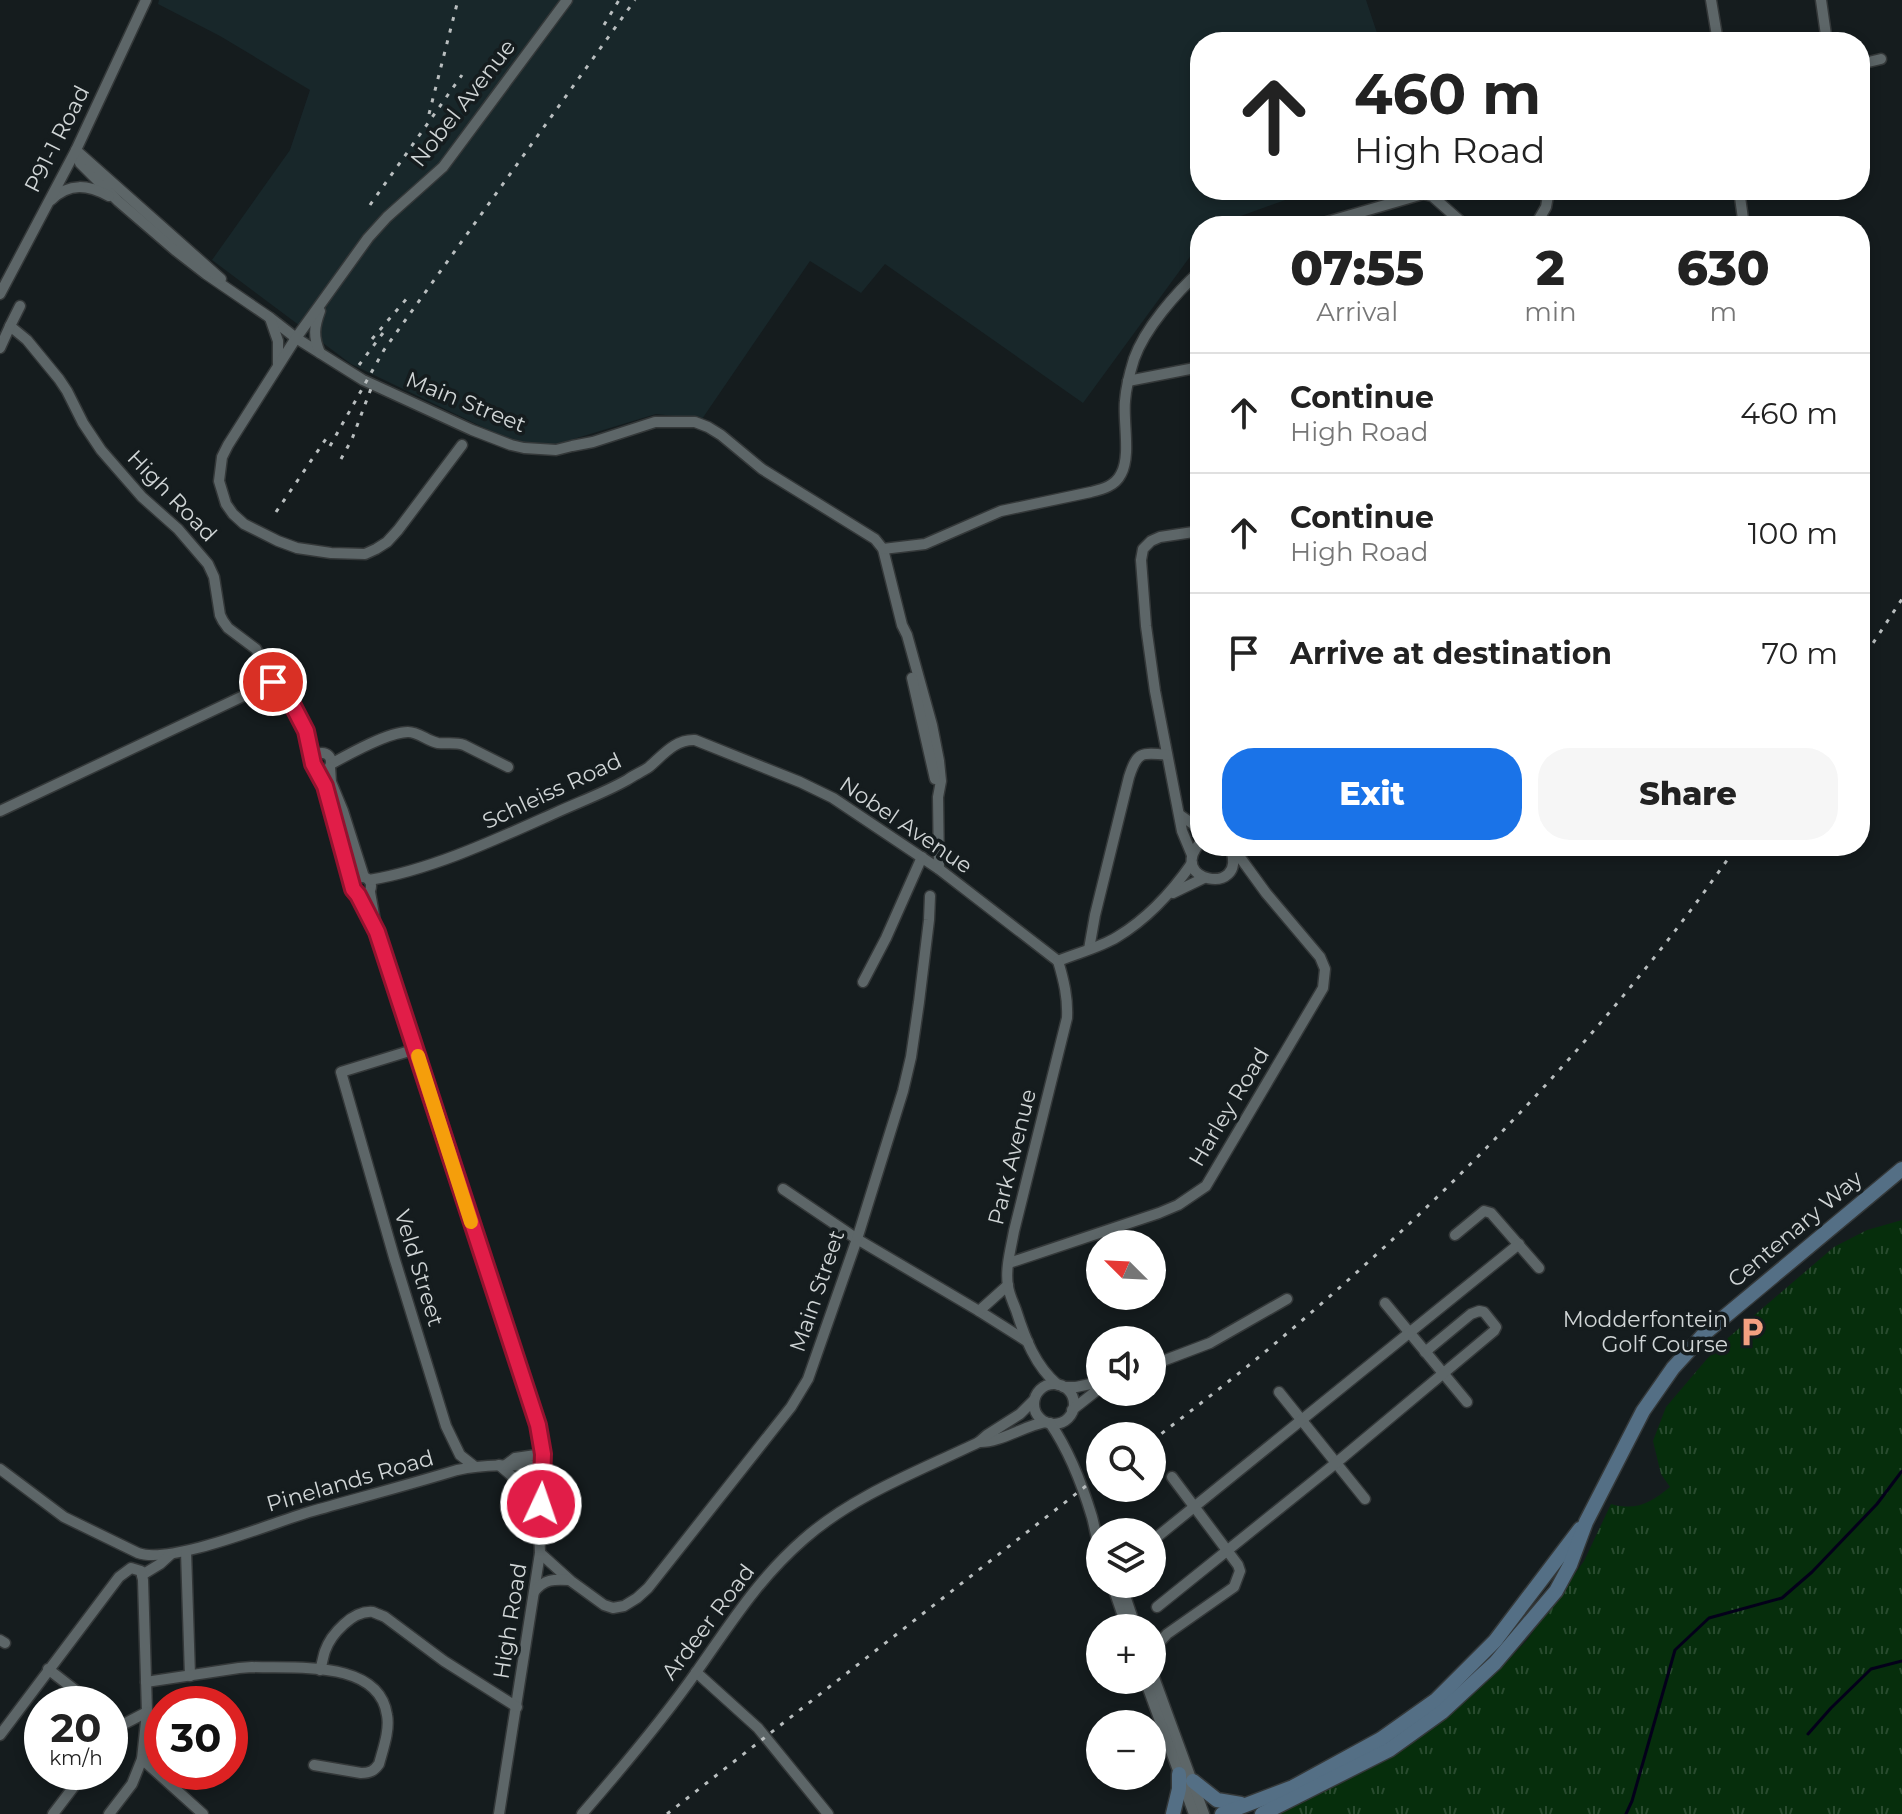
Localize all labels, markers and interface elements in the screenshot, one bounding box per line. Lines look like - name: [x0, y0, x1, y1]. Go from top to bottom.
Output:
- street label: Nobel Avenue: [405, 34, 521, 172]
- text: 460 m: [1354, 60, 1541, 128]
- icon: ahead: [1222, 64, 1326, 168]
- street label: P91-1 Road: [19, 81, 95, 197]
- text: High Road: [1354, 128, 1546, 172]
- text: 07:55: [1290, 239, 1424, 297]
- text: 2: [1536, 239, 1565, 297]
- text: 630: [1677, 239, 1770, 297]
- text: Arrival: [1316, 296, 1398, 328]
- text: min: [1524, 296, 1576, 328]
- text: m: [1709, 296, 1737, 328]
- street label: Main Street: [402, 366, 530, 438]
- text: Continue: [1290, 379, 1434, 416]
- icon: ahead: [1222, 391, 1266, 435]
- text: 460 m: [1740, 395, 1838, 432]
- text: High Road: [1290, 416, 1428, 448]
- street label: High Road: [122, 445, 222, 547]
- text: Continue: [1290, 499, 1434, 536]
- icon: ahead: [1222, 511, 1266, 555]
- text: 100 m: [1748, 515, 1838, 552]
- text: High Road: [1290, 536, 1428, 568]
- icon: arrive: [1222, 631, 1266, 675]
- text: Arrive at destination: [1290, 635, 1612, 672]
- text: 70 m: [1761, 635, 1838, 672]
- pin: [239, 648, 307, 716]
- icon: arrive: [251, 660, 295, 704]
- street label: Schleiss Road: [478, 747, 626, 835]
- button: Exit: [1222, 748, 1522, 840]
- button: Share: [1538, 748, 1838, 840]
- street label: Nobel Avenue: [834, 771, 978, 879]
- street label: Harley Road: [1183, 1043, 1275, 1171]
- street label: Park Avenue: [982, 1086, 1042, 1228]
- street label: Centenary Way: [1722, 1165, 1868, 1293]
- street label: Veld Street: [388, 1206, 450, 1330]
- street label: Main Street: [784, 1226, 850, 1355]
- north arrow: [1086, 1230, 1166, 1310]
- map controls: [1086, 1230, 1166, 1790]
- place label: Modderfontein Golf Course: [1563, 1306, 1728, 1358]
- parking icon: Modderfontein Golf Course: [1735, 1315, 1769, 1349]
- button: sound: [1086, 1326, 1166, 1406]
- button: search: [1086, 1422, 1166, 1502]
- street label: Pinelands Road: [263, 1444, 437, 1518]
- position arrow: [499, 1462, 583, 1546]
- button: layers: [1086, 1518, 1166, 1598]
- street label: Ardeer Road: [656, 1559, 760, 1685]
- street label: High Road: [488, 1561, 532, 1681]
- button: +: [1086, 1614, 1166, 1694]
- speed limit sign: 30: [144, 1686, 248, 1790]
- text: 20: [51, 1703, 101, 1752]
- button: −: [1086, 1710, 1166, 1790]
- text: km/h: [49, 1746, 103, 1770]

